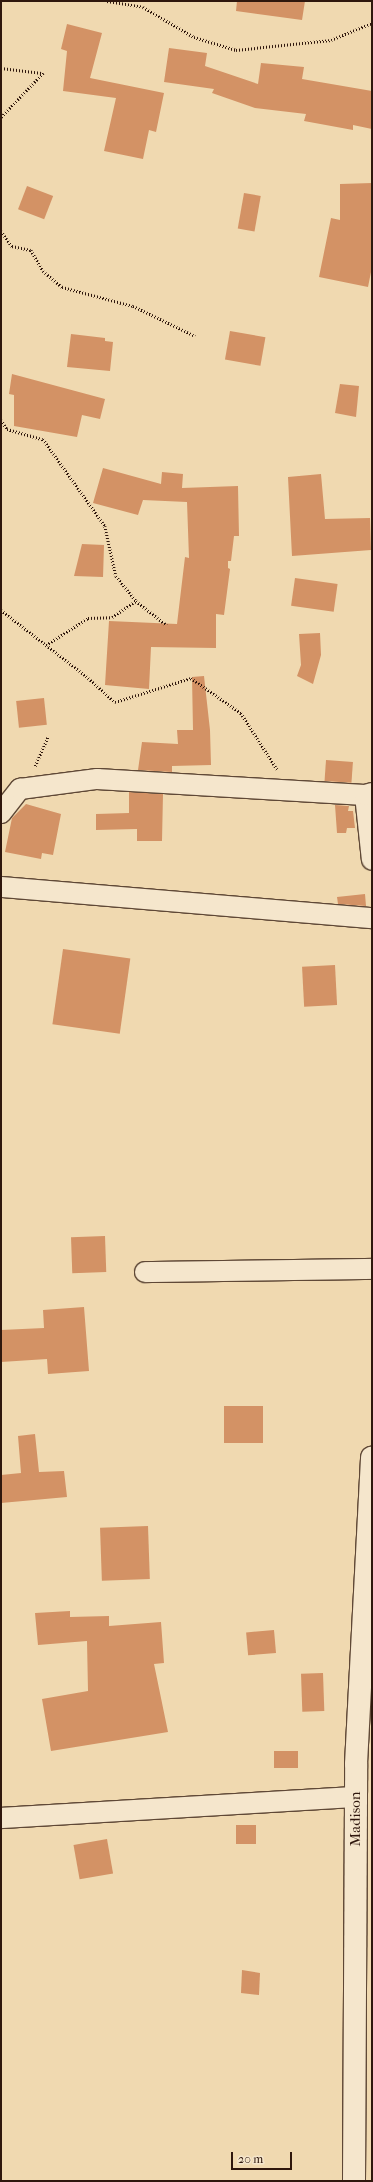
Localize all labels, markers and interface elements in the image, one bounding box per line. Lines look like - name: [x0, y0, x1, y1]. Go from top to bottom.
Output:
- street label: Madison: [347, 1791, 365, 1847]
- scale bar: [233, 2144, 294, 2170]
- text: 20 m: [238, 2152, 263, 2166]

